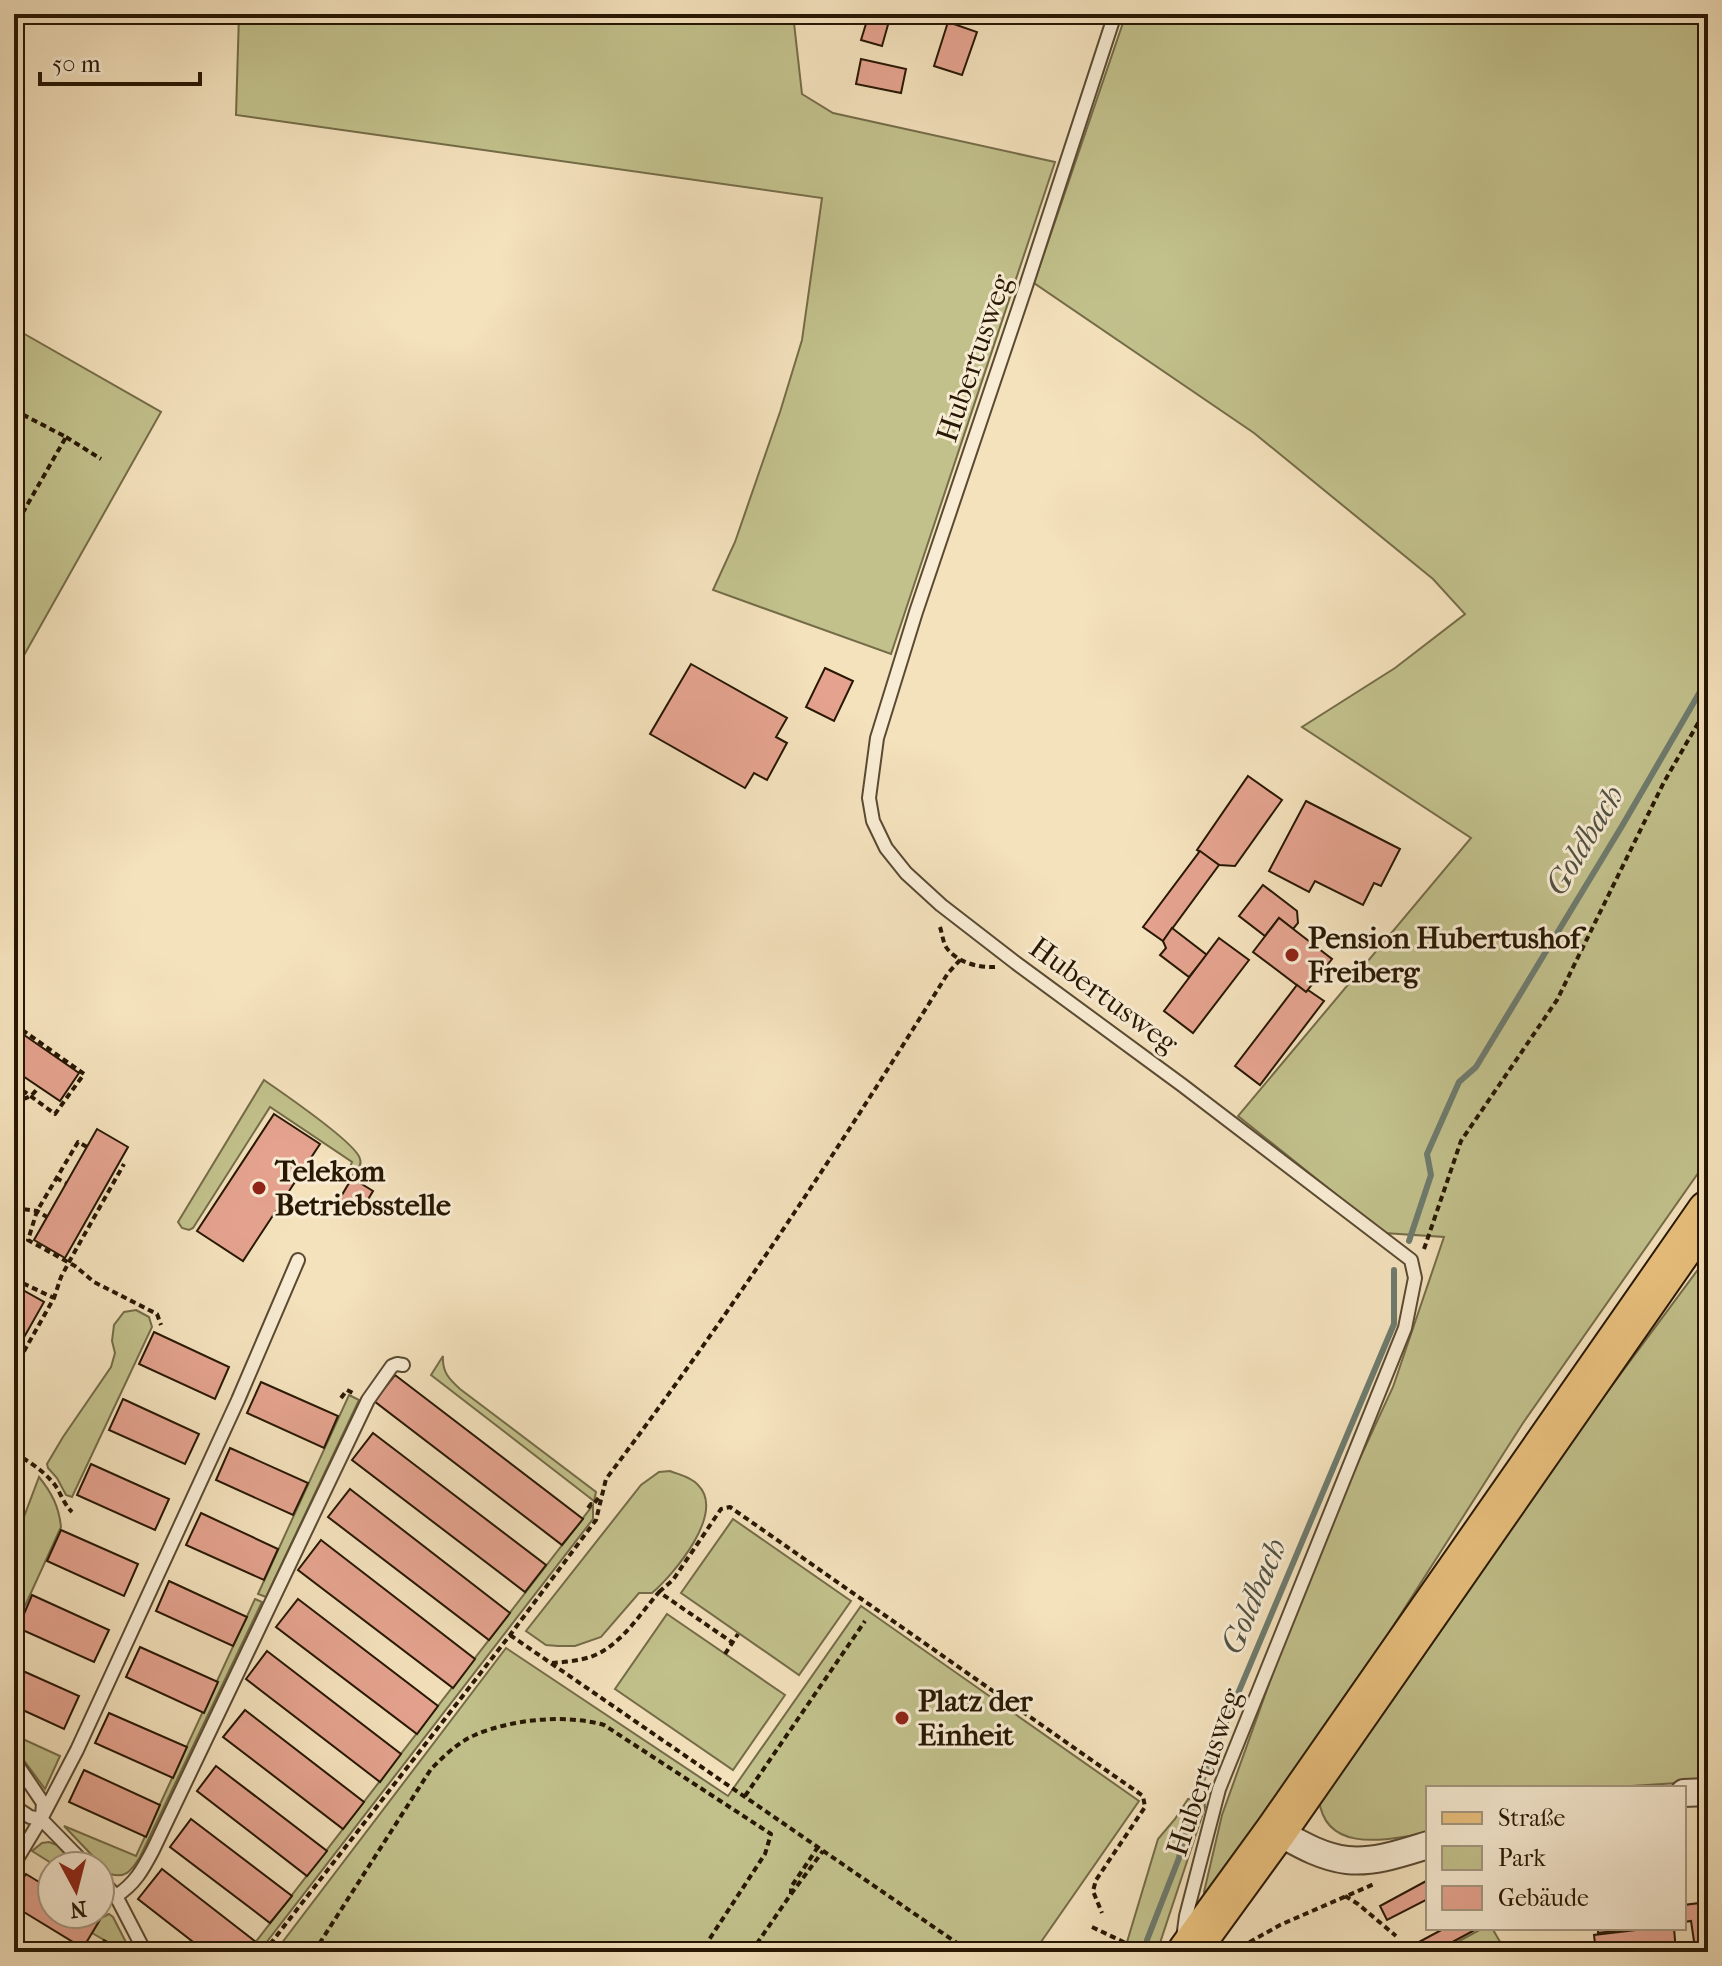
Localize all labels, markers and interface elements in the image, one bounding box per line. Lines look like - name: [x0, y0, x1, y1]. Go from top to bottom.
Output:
- scale bar: [40, 36, 200, 86]
- text: 50 m: [52, 50, 101, 78]
- street label: Hubertusweg: [929, 269, 1020, 447]
- water label: Goldbach: [1537, 779, 1632, 902]
- place label: Pension Hubertushof Freiberg: [1308, 921, 1587, 990]
- street label: Hubertusweg: [1023, 930, 1186, 1062]
- marker: Pension Hubertushof Freiberg: [1283, 946, 1301, 964]
- place label: Telekom Betriebsstelle: [274, 1154, 451, 1223]
- marker: Telekom Betriebsstelle: [250, 1179, 268, 1197]
- water label: Goldbach: [1213, 1533, 1294, 1659]
- street label: Hubertusweg: [1159, 1683, 1250, 1861]
- place label: Platz der Einheit: [918, 1684, 1034, 1753]
- marker: Platz der Einheit: [893, 1709, 911, 1727]
- legend: [1426, 1786, 1686, 1930]
- text: Straße: [1498, 1804, 1565, 1832]
- text: Park: [1498, 1844, 1546, 1872]
- north arrow: [36, 1850, 116, 1930]
- text: Gebäude: [1498, 1884, 1589, 1912]
- text: N: [68, 1895, 88, 1923]

